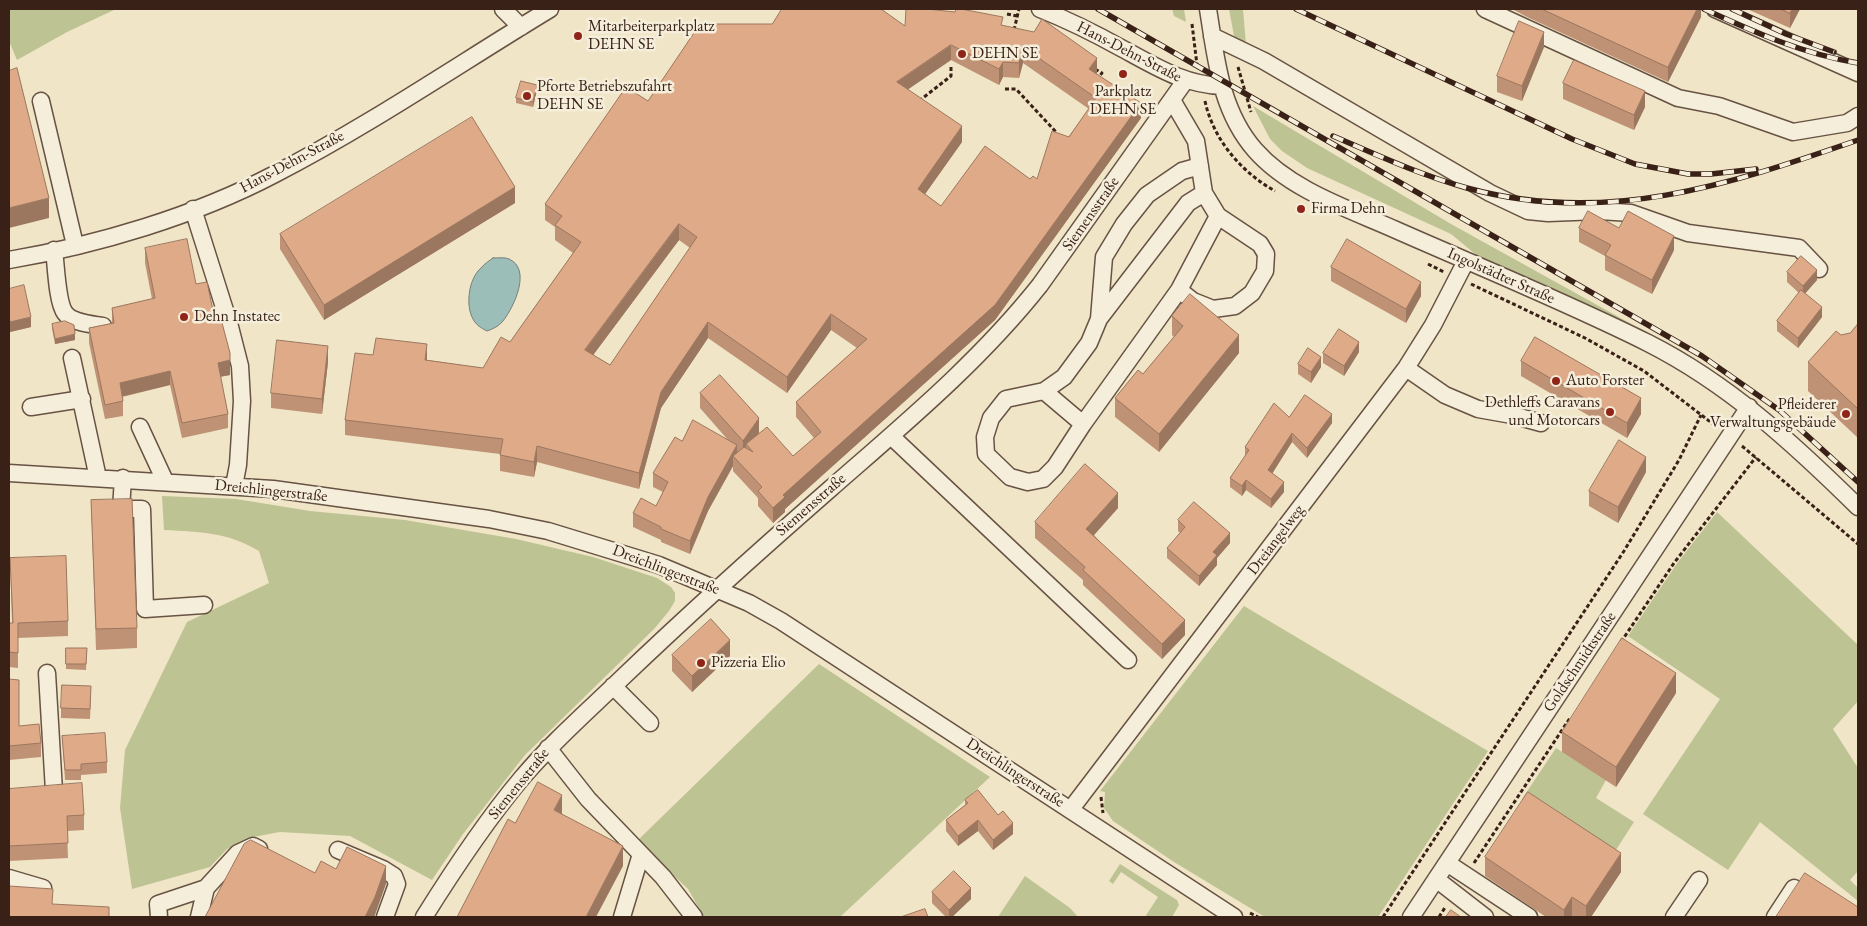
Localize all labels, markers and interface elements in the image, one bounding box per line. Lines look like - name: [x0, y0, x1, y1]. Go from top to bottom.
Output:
- place label: Mitarbeiterparkplatz DEHN SE: [588, 17, 715, 55]
- street label: Hans-Dehn-Straße: [1073, 17, 1185, 87]
- marker: Mitarbeiterparkplatz DEHN SE: [572, 30, 584, 42]
- place label: DEHN SE: [972, 44, 1038, 64]
- marker: DEHN SE: [956, 48, 968, 60]
- marker: Parkplatz DEHN SE: [1117, 68, 1129, 80]
- place label: Pforte Betriebszufahrt DEHN SE: [537, 77, 672, 115]
- place label: Parkplatz DEHN SE: [1090, 82, 1156, 120]
- marker: Pforte Betriebszufahrt DEHN SE: [521, 90, 533, 102]
- street label: Hans-Dehn-Straße: [237, 126, 347, 198]
- street label: Siemensstraße: [1058, 173, 1124, 255]
- place label: Firma Dehn: [1311, 199, 1385, 219]
- marker: Firma Dehn: [1295, 203, 1307, 215]
- street label: Ingolstädter Straße: [1444, 244, 1558, 308]
- place label: Dehn Instatec: [194, 307, 280, 327]
- marker: Dehn Instatec: [178, 311, 190, 323]
- place label: Auto Forster: [1566, 371, 1644, 391]
- marker: Auto Forster: [1550, 375, 1562, 387]
- place label: Dethleffs Caravans und Motorcars: [1485, 393, 1600, 431]
- place label: Pfleiderer Verwaltungsgebäude: [1710, 395, 1836, 433]
- marker: Dethleffs Caravans und Motorcars: [1604, 406, 1616, 418]
- marker: Pfleiderer Verwaltungsgebäude: [1840, 408, 1852, 420]
- street label: Siemensstraße: [772, 470, 850, 540]
- street label: Dreichlingerstraße: [214, 476, 328, 506]
- street label: Dreiangelweg: [1243, 501, 1309, 579]
- street label: Dreichlingerstraße: [610, 541, 722, 599]
- street label: Goldschmidtstraße: [1539, 608, 1621, 716]
- place label: Pizzeria Elio: [711, 653, 786, 673]
- marker: Pizzeria Elio: [695, 657, 707, 669]
- street label: Dreichlingerstraße: [962, 734, 1068, 812]
- street label: Siemensstraße: [484, 744, 554, 824]

